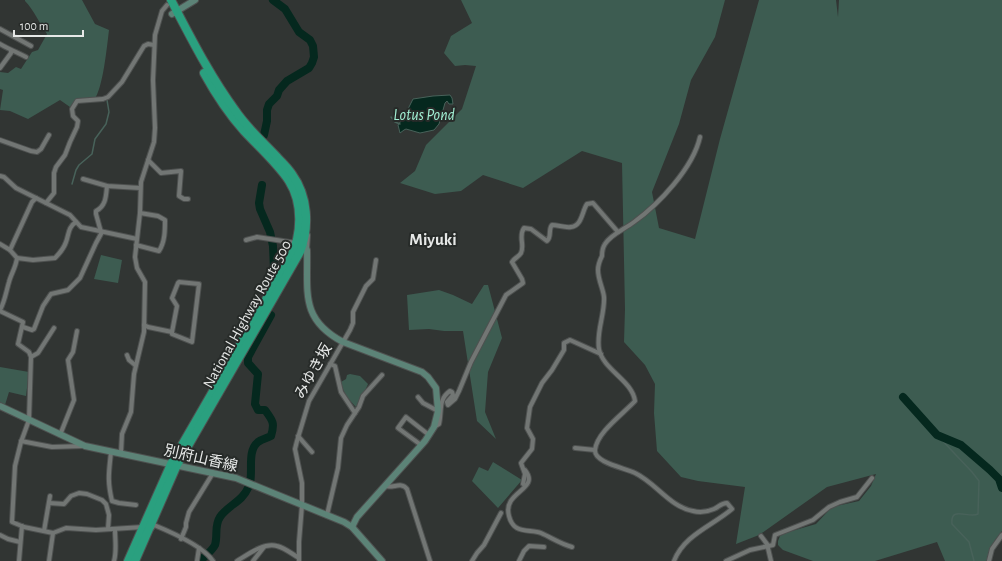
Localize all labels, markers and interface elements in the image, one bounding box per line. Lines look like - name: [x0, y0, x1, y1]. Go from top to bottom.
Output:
- scale bar: [14, 12, 83, 38]
- text: 100 m: [20, 20, 48, 32]
- water label: Lotus Pond: [393, 107, 455, 123]
- district label: Miyuki: [409, 231, 457, 249]
- street label: National Highway Route 500: [201, 238, 294, 391]
- street label: みゆき坂: [291, 341, 335, 401]
- street label: 別府山香線: [163, 442, 239, 474]

